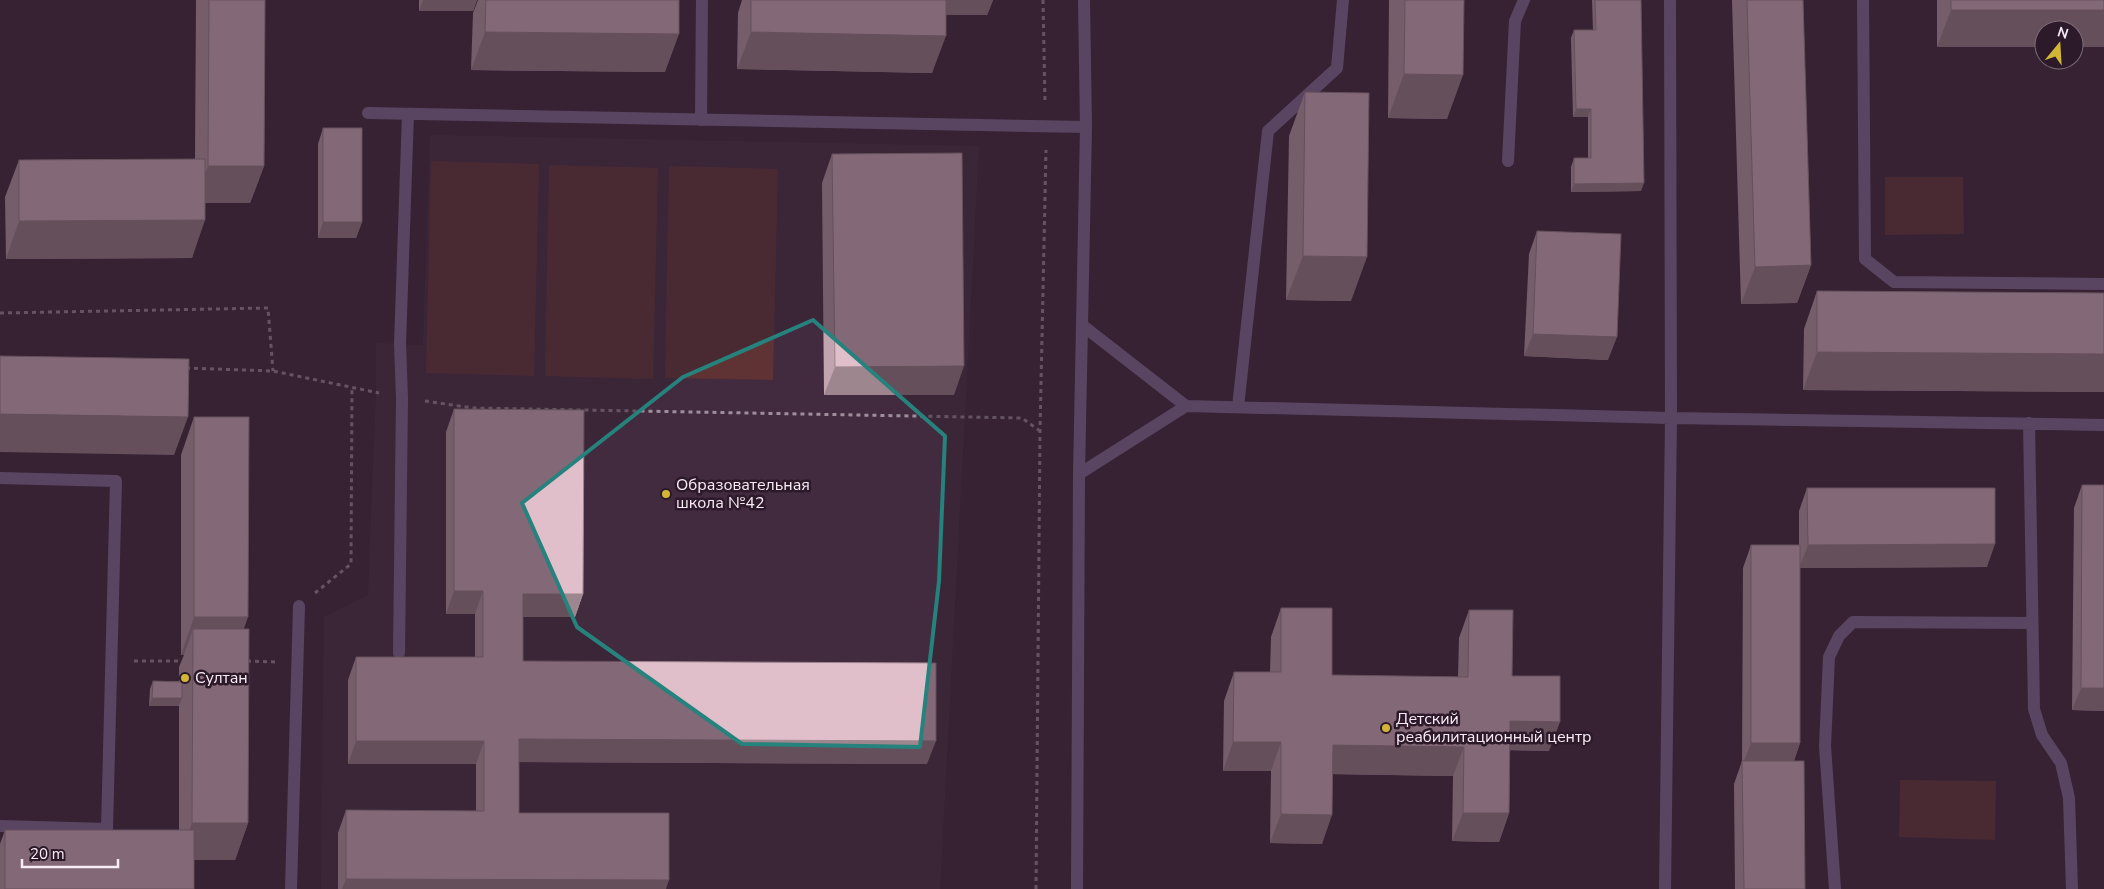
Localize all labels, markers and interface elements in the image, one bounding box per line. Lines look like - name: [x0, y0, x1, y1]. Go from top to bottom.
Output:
- north arrow: [2034, 20, 2084, 70]
- text: N: [2055, 22, 2071, 44]
- place label: Образовательная школа №42: [676, 474, 810, 514]
- marker: Образовательная школа №42: [660, 488, 672, 500]
- place label: Султан: [195, 667, 248, 689]
- marker: Султан: [179, 672, 191, 684]
- place label: Детский реабилитационный центр: [1396, 708, 1592, 748]
- marker: Детский реабилитационный центр: [1380, 722, 1392, 734]
- scale bar: [22, 836, 119, 868]
- text: 20 m: [30, 844, 65, 864]

